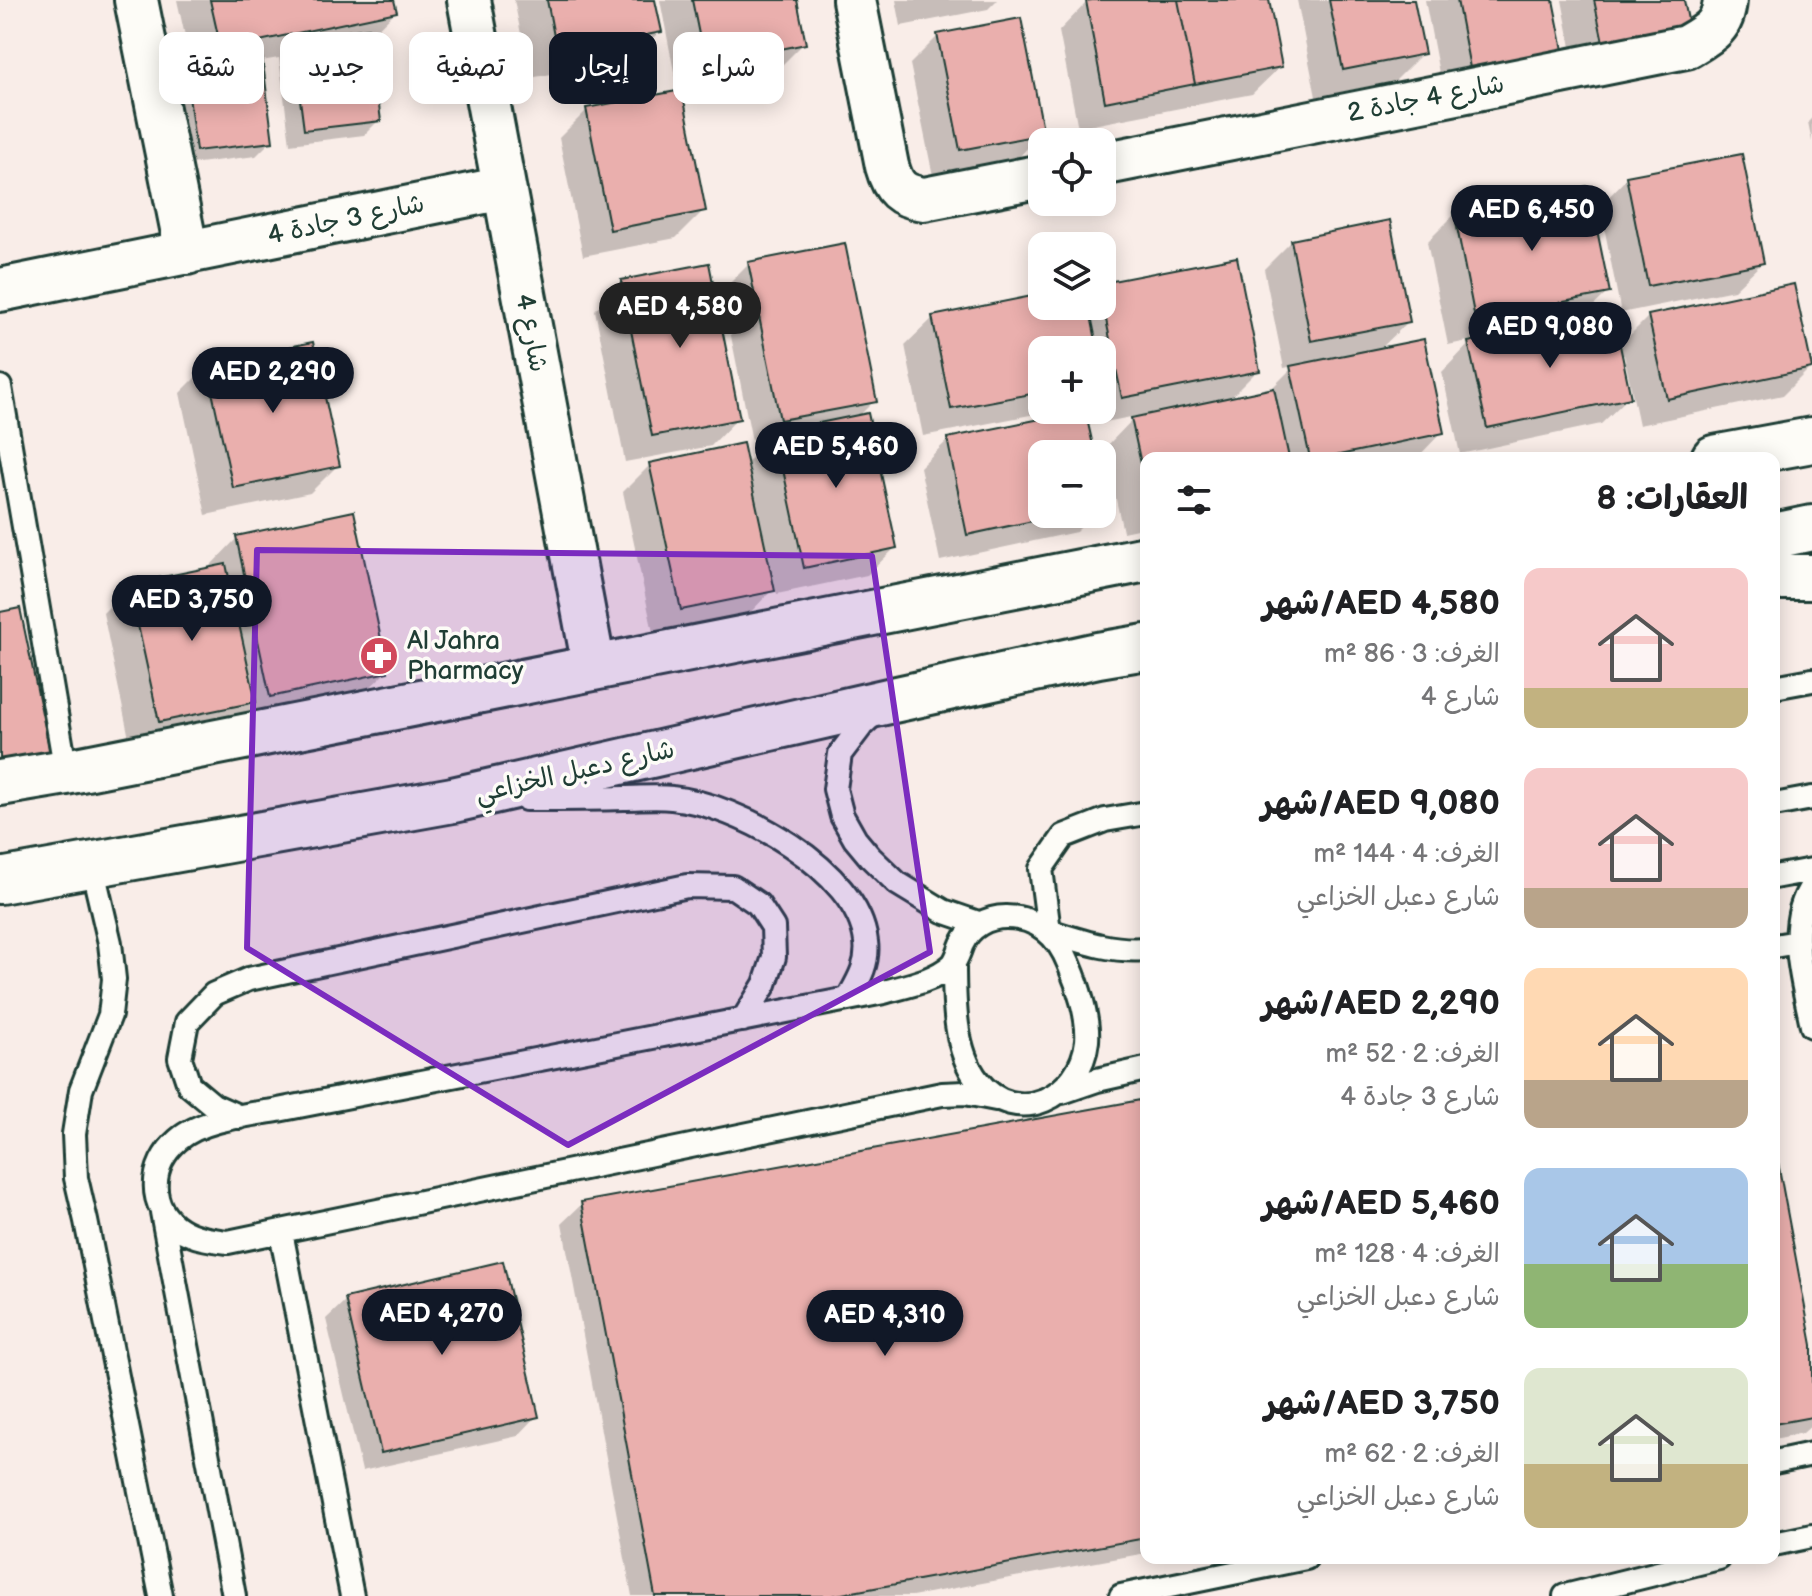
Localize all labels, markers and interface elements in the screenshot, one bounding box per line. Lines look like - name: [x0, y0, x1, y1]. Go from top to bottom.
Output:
- chip: شقة: [159, 32, 264, 104]
- chip: جديد: [280, 32, 393, 104]
- chip: تصفية: [409, 32, 533, 104]
- chip: إيجار: [549, 32, 657, 104]
- chip: شراء: [673, 32, 784, 104]
- street label: شارع 4 جادة 2: [1345, 69, 1507, 130]
- map controls: [1028, 128, 1116, 528]
- button: locate: [1028, 128, 1116, 216]
- pin: AED 6,450: [1440, 185, 1624, 253]
- street label: شارع 3 جادة 4: [265, 188, 428, 253]
- text: AED 6,450: [1469, 195, 1595, 226]
- button: layers: [1028, 232, 1116, 320]
- pin: AED 4,580: [588, 282, 772, 350]
- street label: شارع 4: [507, 291, 554, 375]
- text: AED 4,580: [617, 292, 743, 323]
- pin: AED 9,080: [1458, 302, 1642, 370]
- text: AED 9,080: [1487, 312, 1613, 343]
- button: +: [1028, 336, 1116, 424]
- pin: AED 2,290: [181, 347, 365, 415]
- text: AED 2,290: [210, 357, 336, 388]
- pin: AED 5,460: [744, 422, 928, 490]
- text: AED 5,460: [773, 432, 899, 463]
- button: −: [1028, 440, 1116, 528]
- icon: filters: [1172, 478, 1216, 522]
- text: العقارات: 8: [1596, 478, 1748, 519]
- pin: AED 3,750: [100, 575, 284, 643]
- text: AED 4,580/شهر: [1263, 583, 1500, 624]
- text: AED 3,750: [130, 585, 254, 616]
- icon: home: [1588, 600, 1684, 696]
- place label: Al Jahra Pharmacy: [407, 626, 524, 687]
- pharmacy icon: Al Jahra Pharmacy: [358, 635, 400, 677]
- text: الغرف: 3 · 86 m²: [1324, 639, 1500, 670]
- text: شارع 4: [1421, 682, 1500, 713]
- street label: شارع دعبل الخزاعي: [472, 734, 679, 816]
- text: AED 9,080/شهر: [1261, 783, 1500, 824]
- icon: home: [1588, 800, 1684, 896]
- text: الغرف: 4 · 144 m²: [1313, 839, 1500, 870]
- text: شارع دعبل الخزاعي: [1296, 882, 1500, 913]
- text: AED 2,290/شهر: [1262, 983, 1500, 1024]
- icon: home: [1588, 1000, 1684, 1096]
- text: الغرف: 2 · 52 m²: [1325, 1039, 1500, 1070]
- text: شارع 3 جادة 4: [1340, 1082, 1500, 1113]
- text: AED 5,460/شهر: [1263, 1183, 1500, 1224]
- icon: home: [1588, 1200, 1684, 1296]
- text: الغرف: 4 · 128 m²: [1315, 1239, 1500, 1270]
- text: شارع دعبل الخزاعي: [1296, 1282, 1500, 1313]
- pin: AED 4,270: [350, 1289, 534, 1357]
- pin: AED 4,310: [793, 1290, 977, 1358]
- text: AED 4,270: [380, 1299, 504, 1330]
- text: AED 4,310: [824, 1300, 946, 1331]
- text: AED 3,750/شهر: [1265, 1383, 1500, 1424]
- icon: home: [1588, 1400, 1684, 1496]
- text: الغرف: 2 · 62 m²: [1324, 1439, 1500, 1470]
- text: شارع دعبل الخزاعي: [1296, 1482, 1500, 1513]

